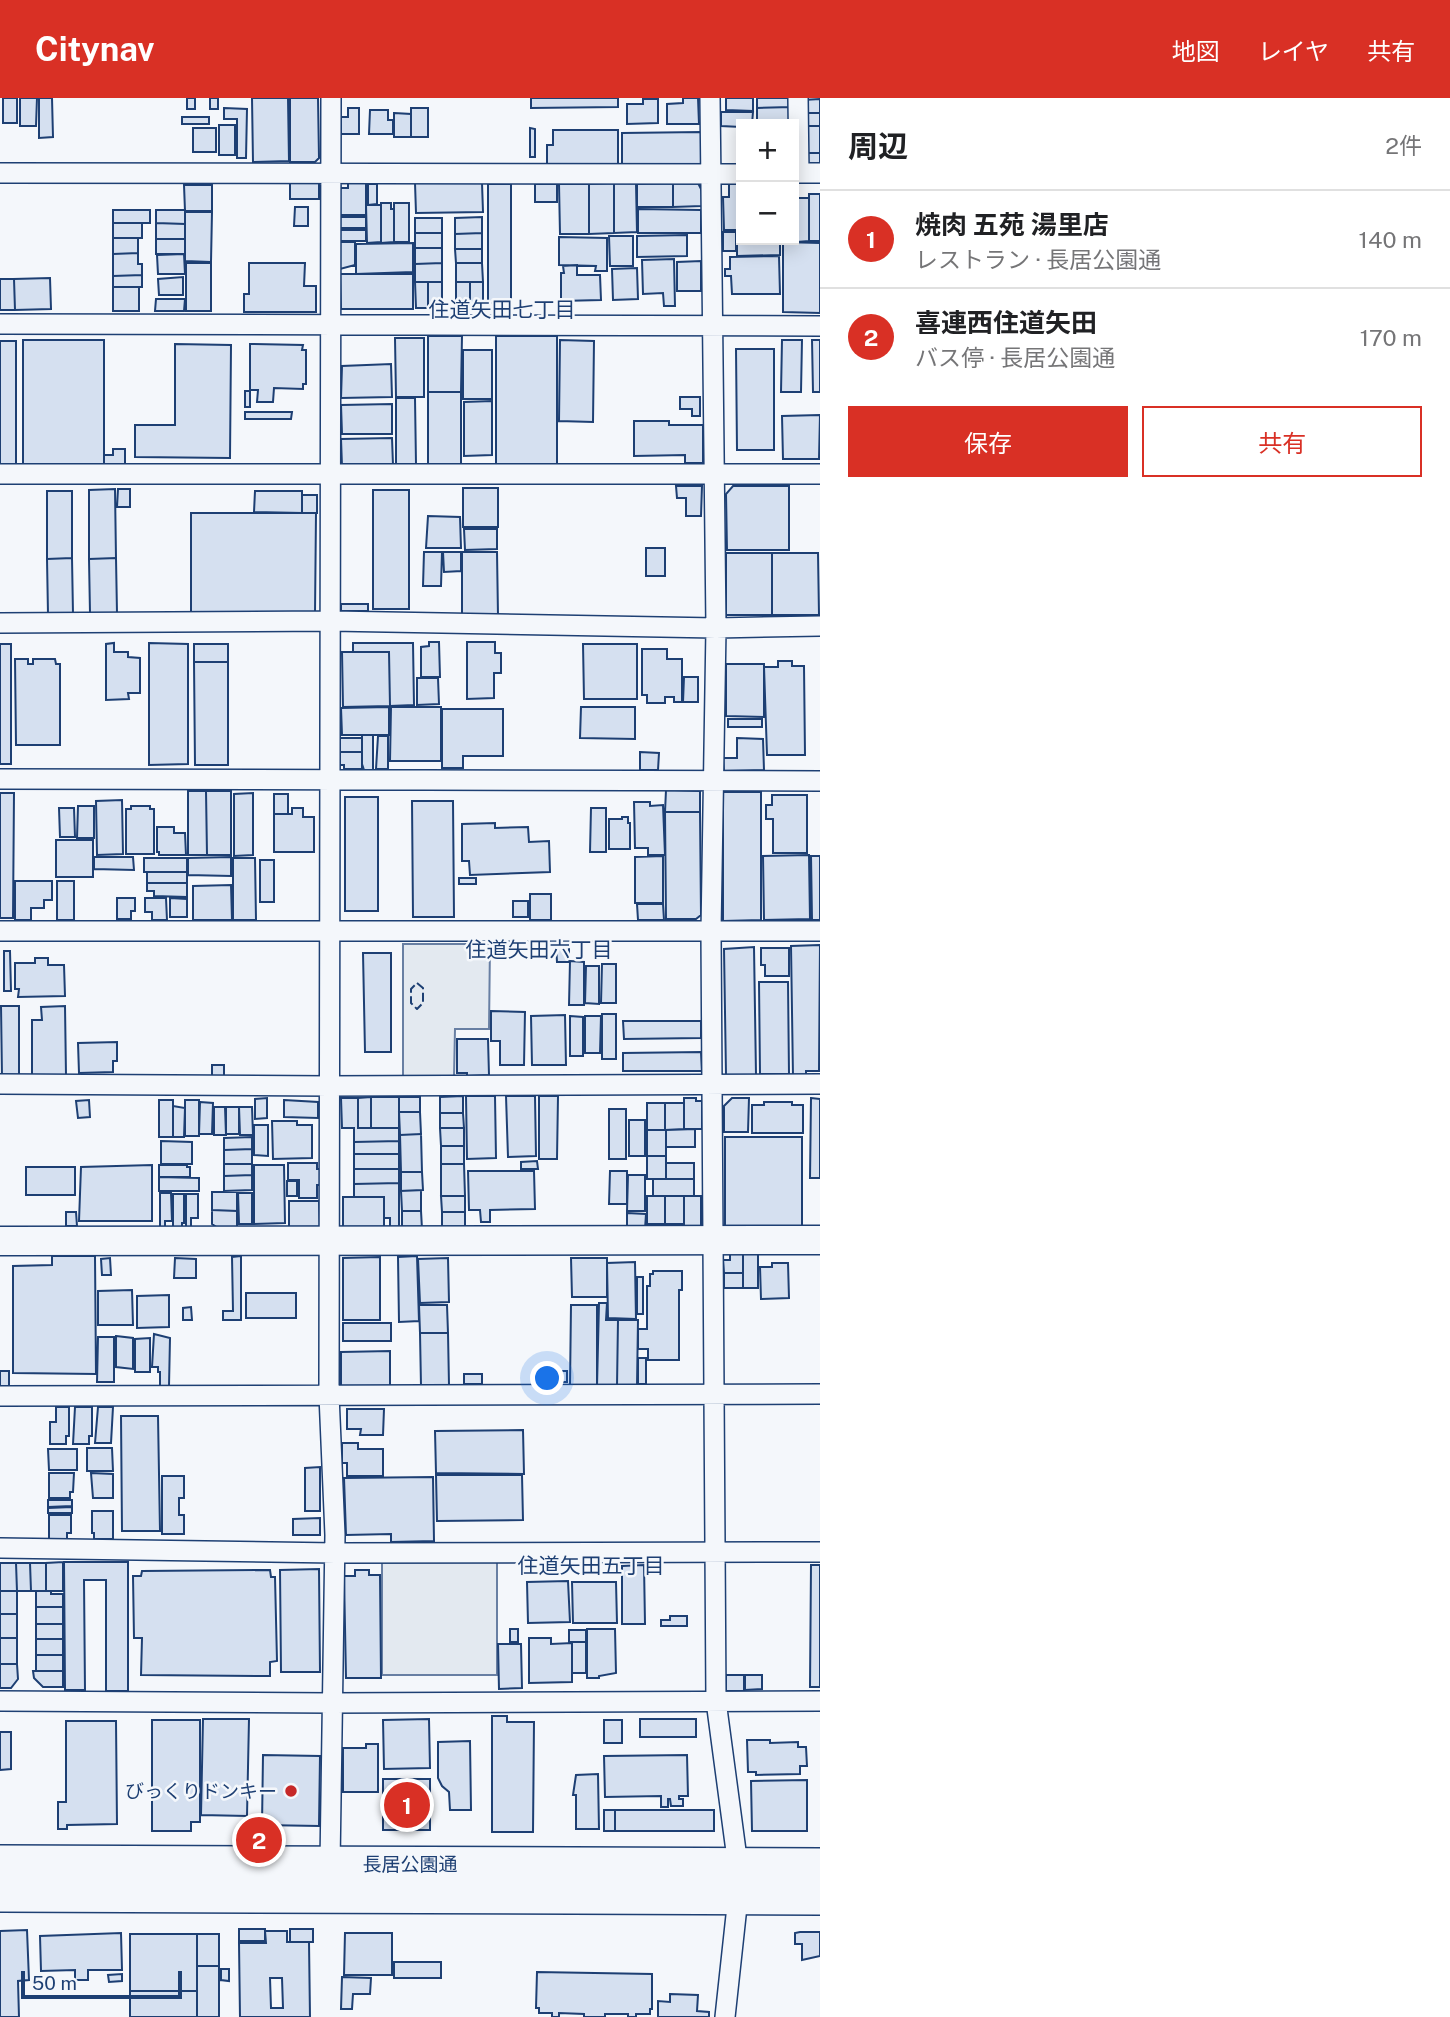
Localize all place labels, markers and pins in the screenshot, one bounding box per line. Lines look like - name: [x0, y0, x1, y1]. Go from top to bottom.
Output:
- pin: 1: [384, 1779, 430, 1831]
- place label: びっくりドンキー: [125, 1780, 277, 1802]
- marker: びっくりドンキー: [283, 1783, 299, 1799]
- pin: 2: [236, 1814, 282, 1866]

